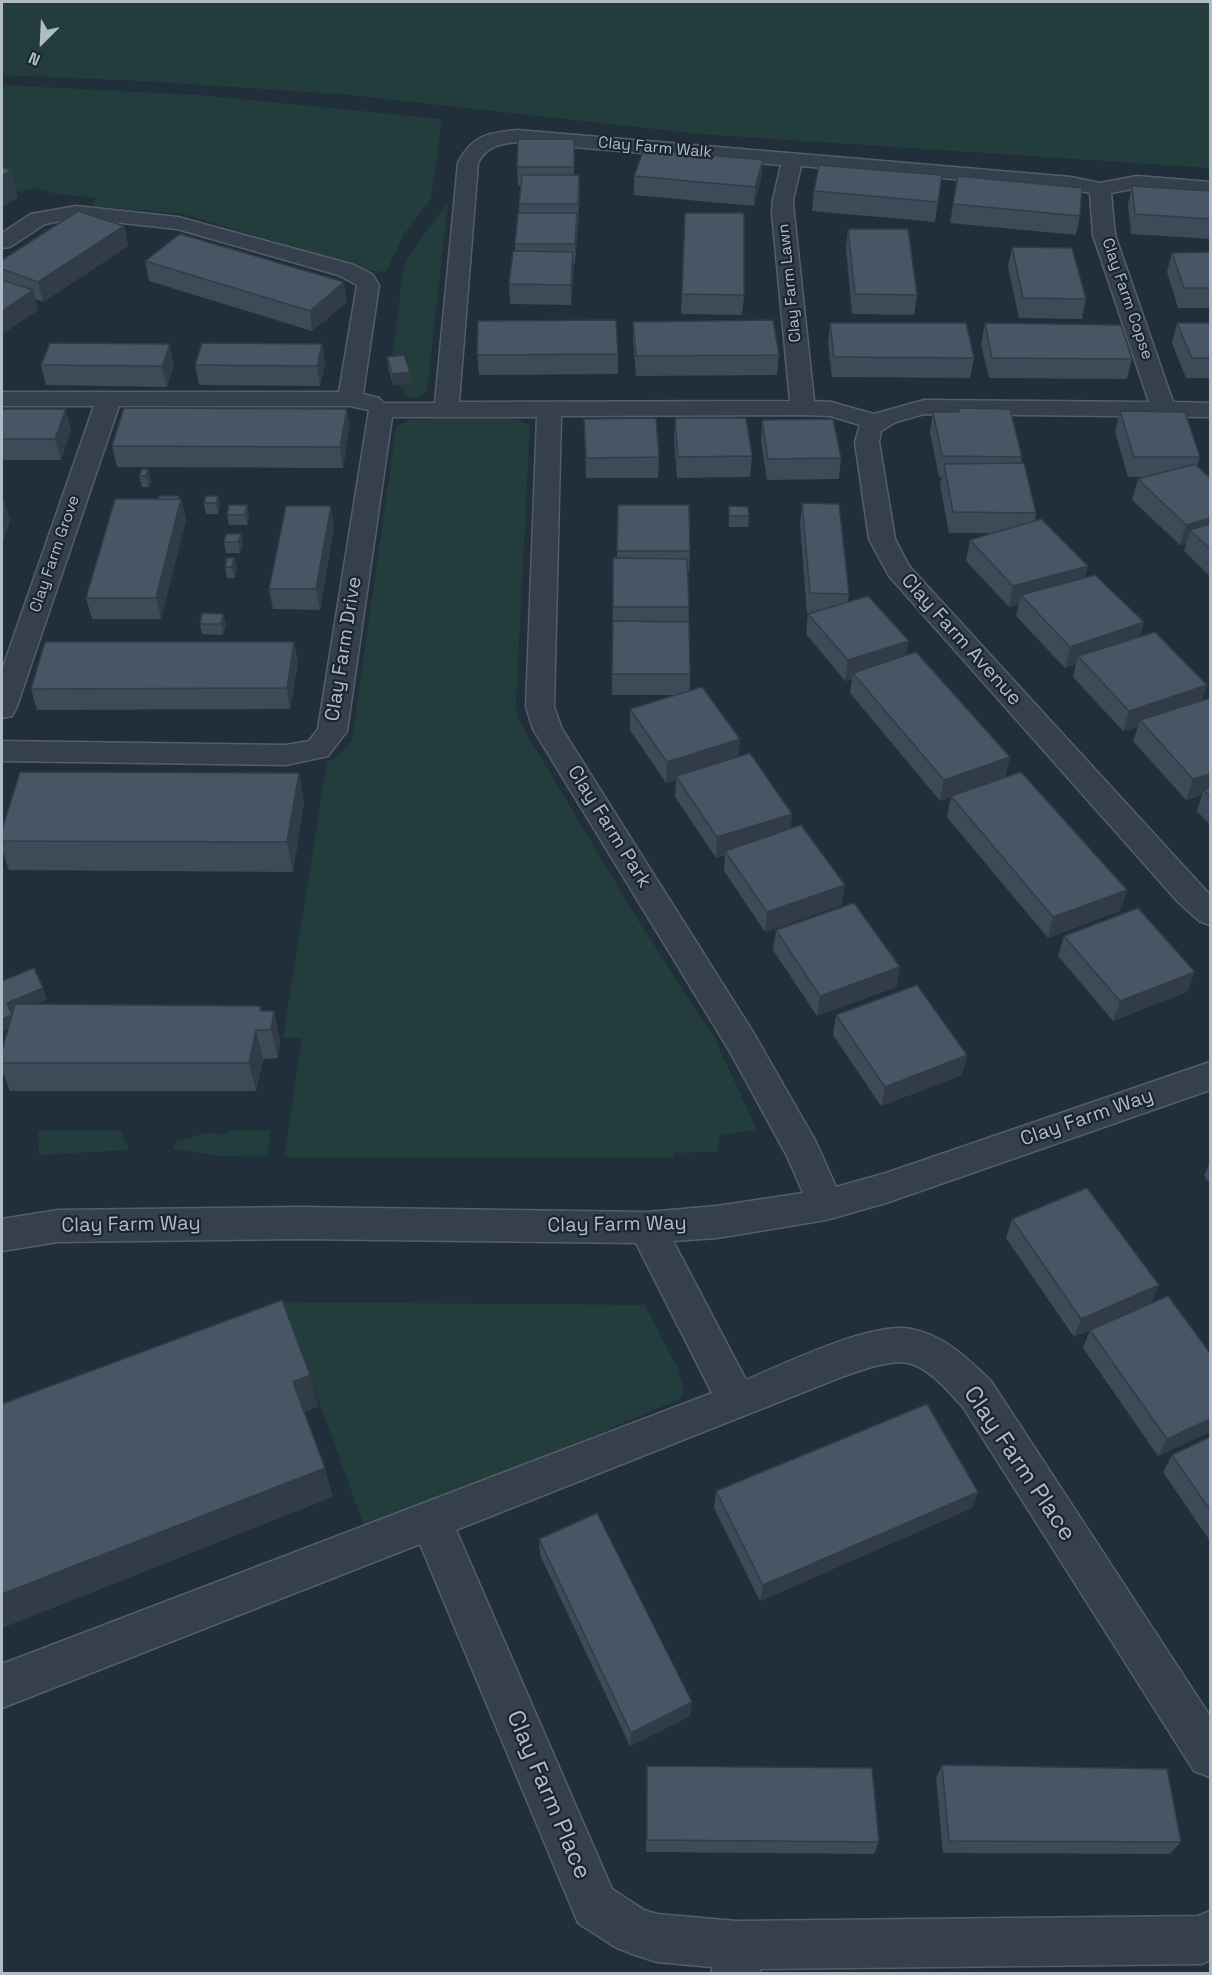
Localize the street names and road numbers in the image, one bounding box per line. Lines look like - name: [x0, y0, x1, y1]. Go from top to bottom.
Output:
- street label: Clay Farm Walk: [597, 133, 713, 163]
- street label: Clay Farm Lawn: [774, 223, 806, 343]
- street label: Clay Farm Copse: [1097, 236, 1157, 362]
- street label: Clay Farm Grove: [26, 493, 84, 615]
- street label: Clay Farm Avenue: [896, 569, 1026, 711]
- street label: Clay Farm Drive: [321, 575, 367, 723]
- street label: Clay Farm Park: [562, 761, 656, 893]
- street label: Clay Farm Way: [1017, 1084, 1157, 1152]
- street label: Clay Farm Way: [61, 1212, 201, 1238]
- street label: Clay Farm Way: [547, 1212, 687, 1238]
- street label: Clay Farm Place: [957, 1381, 1081, 1547]
- street label: Clay Farm Place: [499, 1706, 597, 1884]

